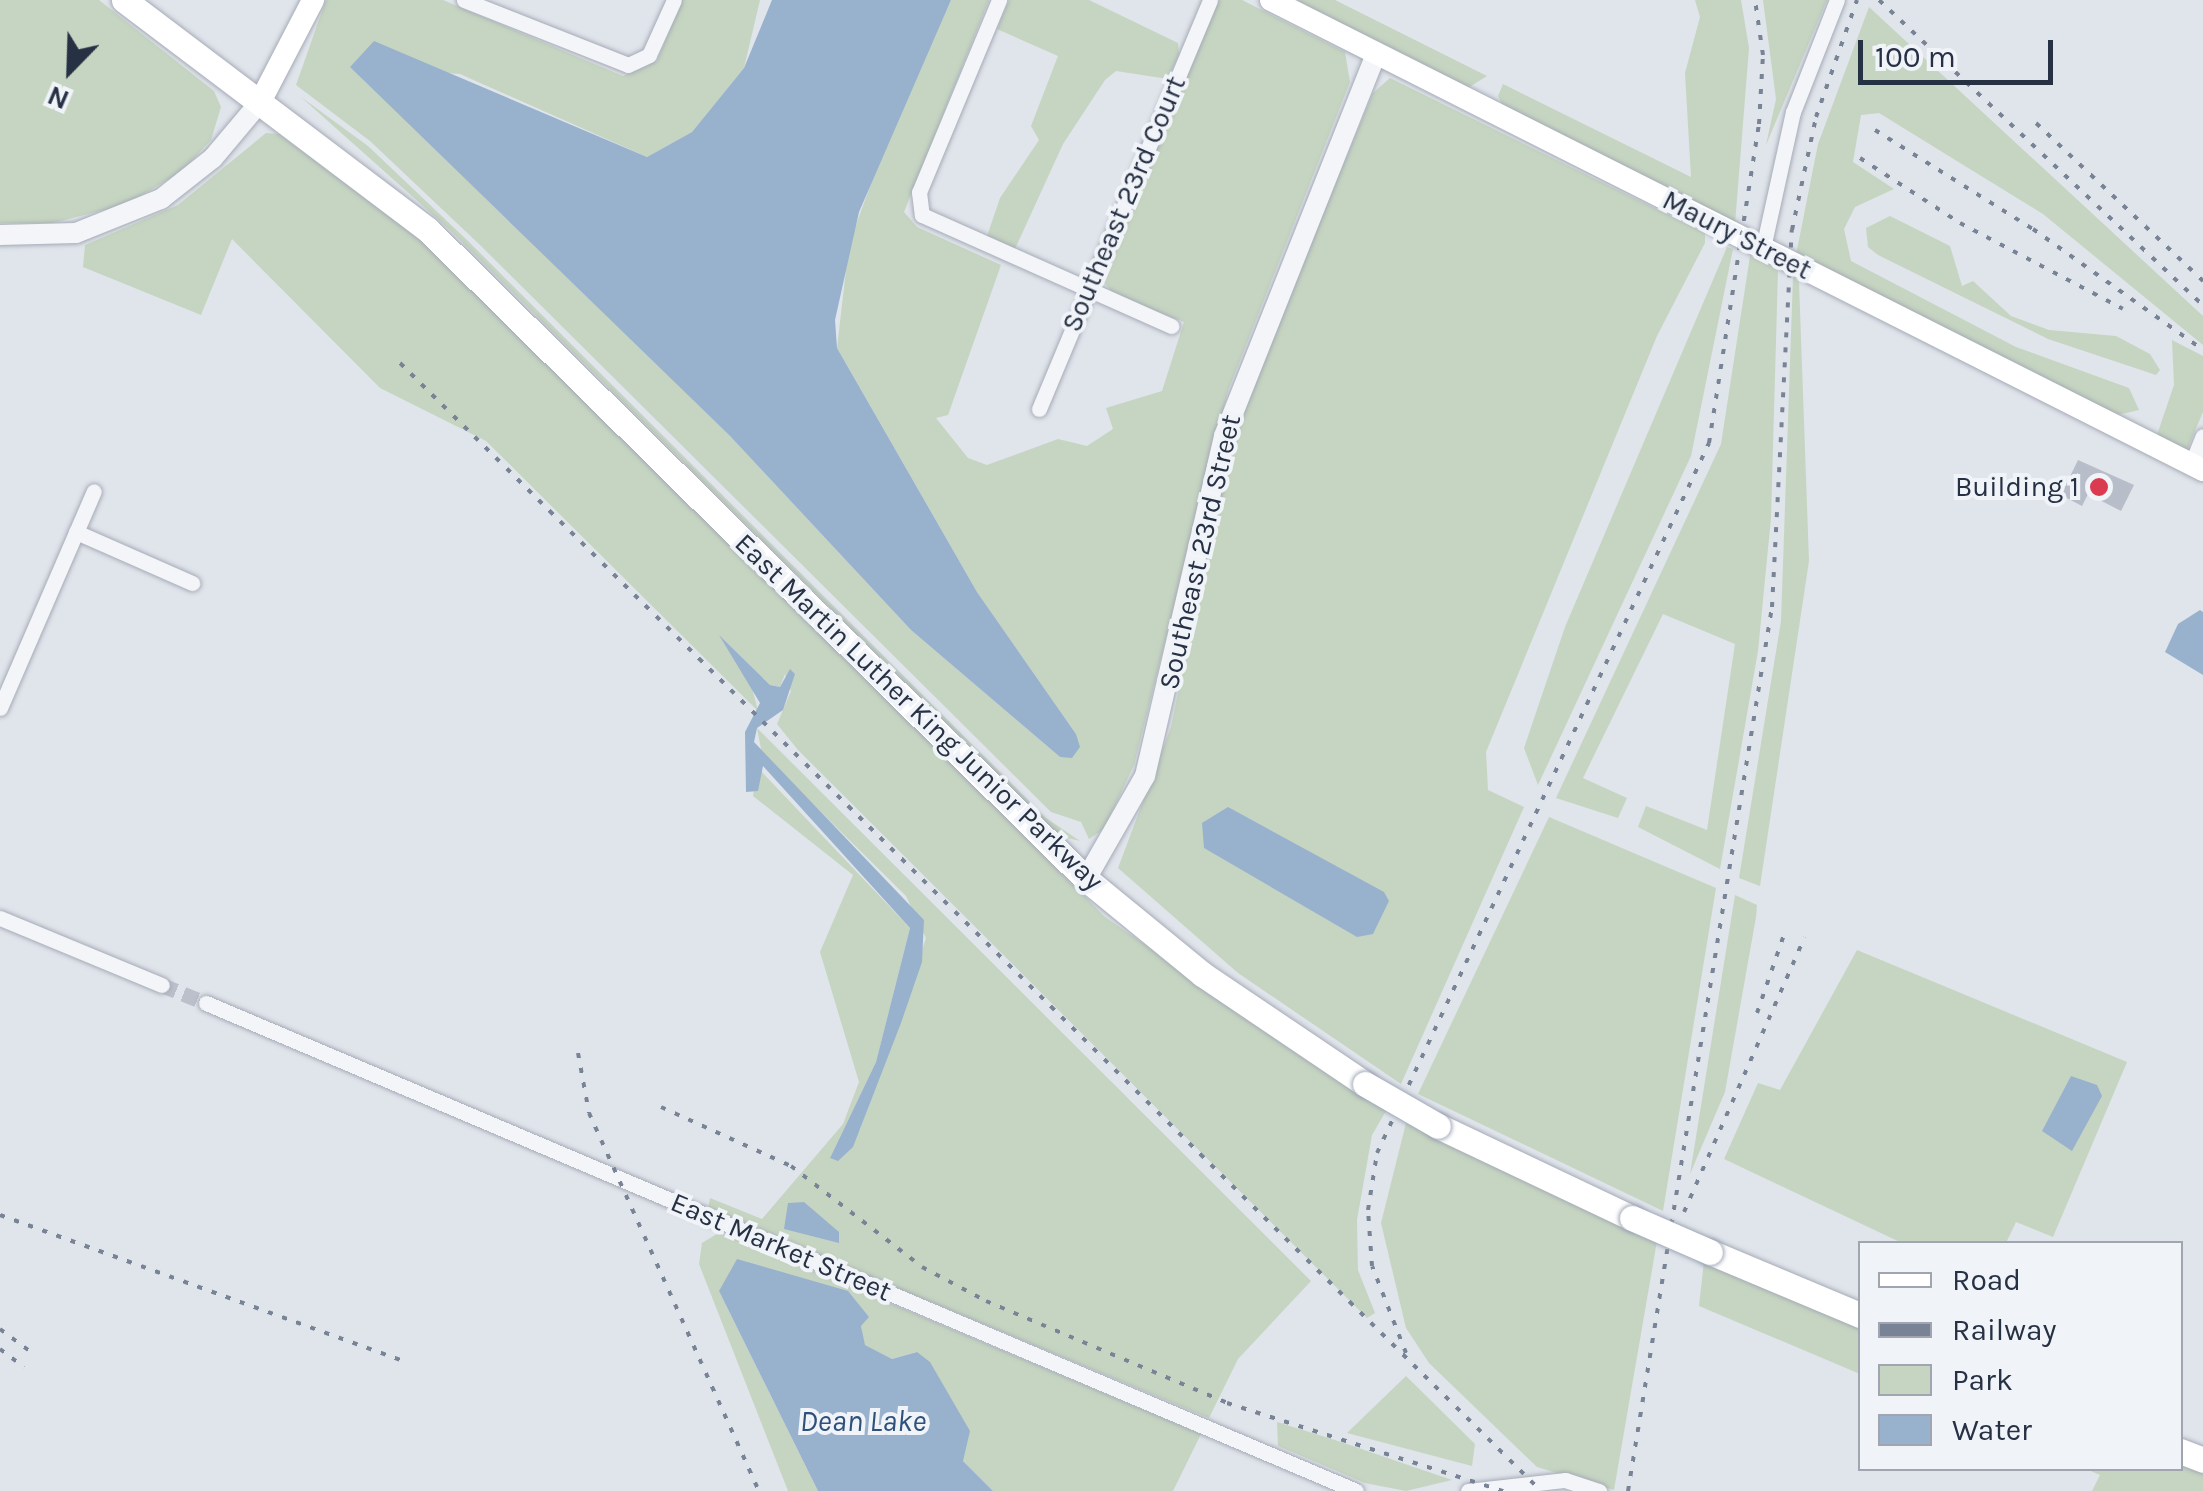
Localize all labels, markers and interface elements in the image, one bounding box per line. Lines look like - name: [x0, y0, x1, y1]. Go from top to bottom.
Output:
- north arrow: [20, 20, 120, 120]
- scale bar: [1863, 20, 2058, 82]
- text: 100 m: [1875, 39, 1956, 75]
- street label: Southeast 23rd Court: [1055, 71, 1193, 337]
- text: N: [42, 79, 74, 117]
- street label: Maury Street: [1657, 183, 1817, 287]
- street label: Southeast 23rd Street: [1152, 411, 1248, 693]
- place label: Building 1: [1955, 470, 2079, 504]
- marker: Building 1: [2088, 476, 2110, 498]
- street label: East Martin Luther King Junior Parkway: [728, 527, 1110, 897]
- street label: East Market Street: [666, 1185, 896, 1309]
- legend: [1858, 1241, 2183, 1471]
- text: Road: [1952, 1262, 2021, 1298]
- text: Railway: [1952, 1312, 2056, 1348]
- text: Park: [1952, 1362, 2013, 1398]
- water label: Dean Lake: [800, 1403, 926, 1439]
- text: Water: [1952, 1412, 2032, 1448]

